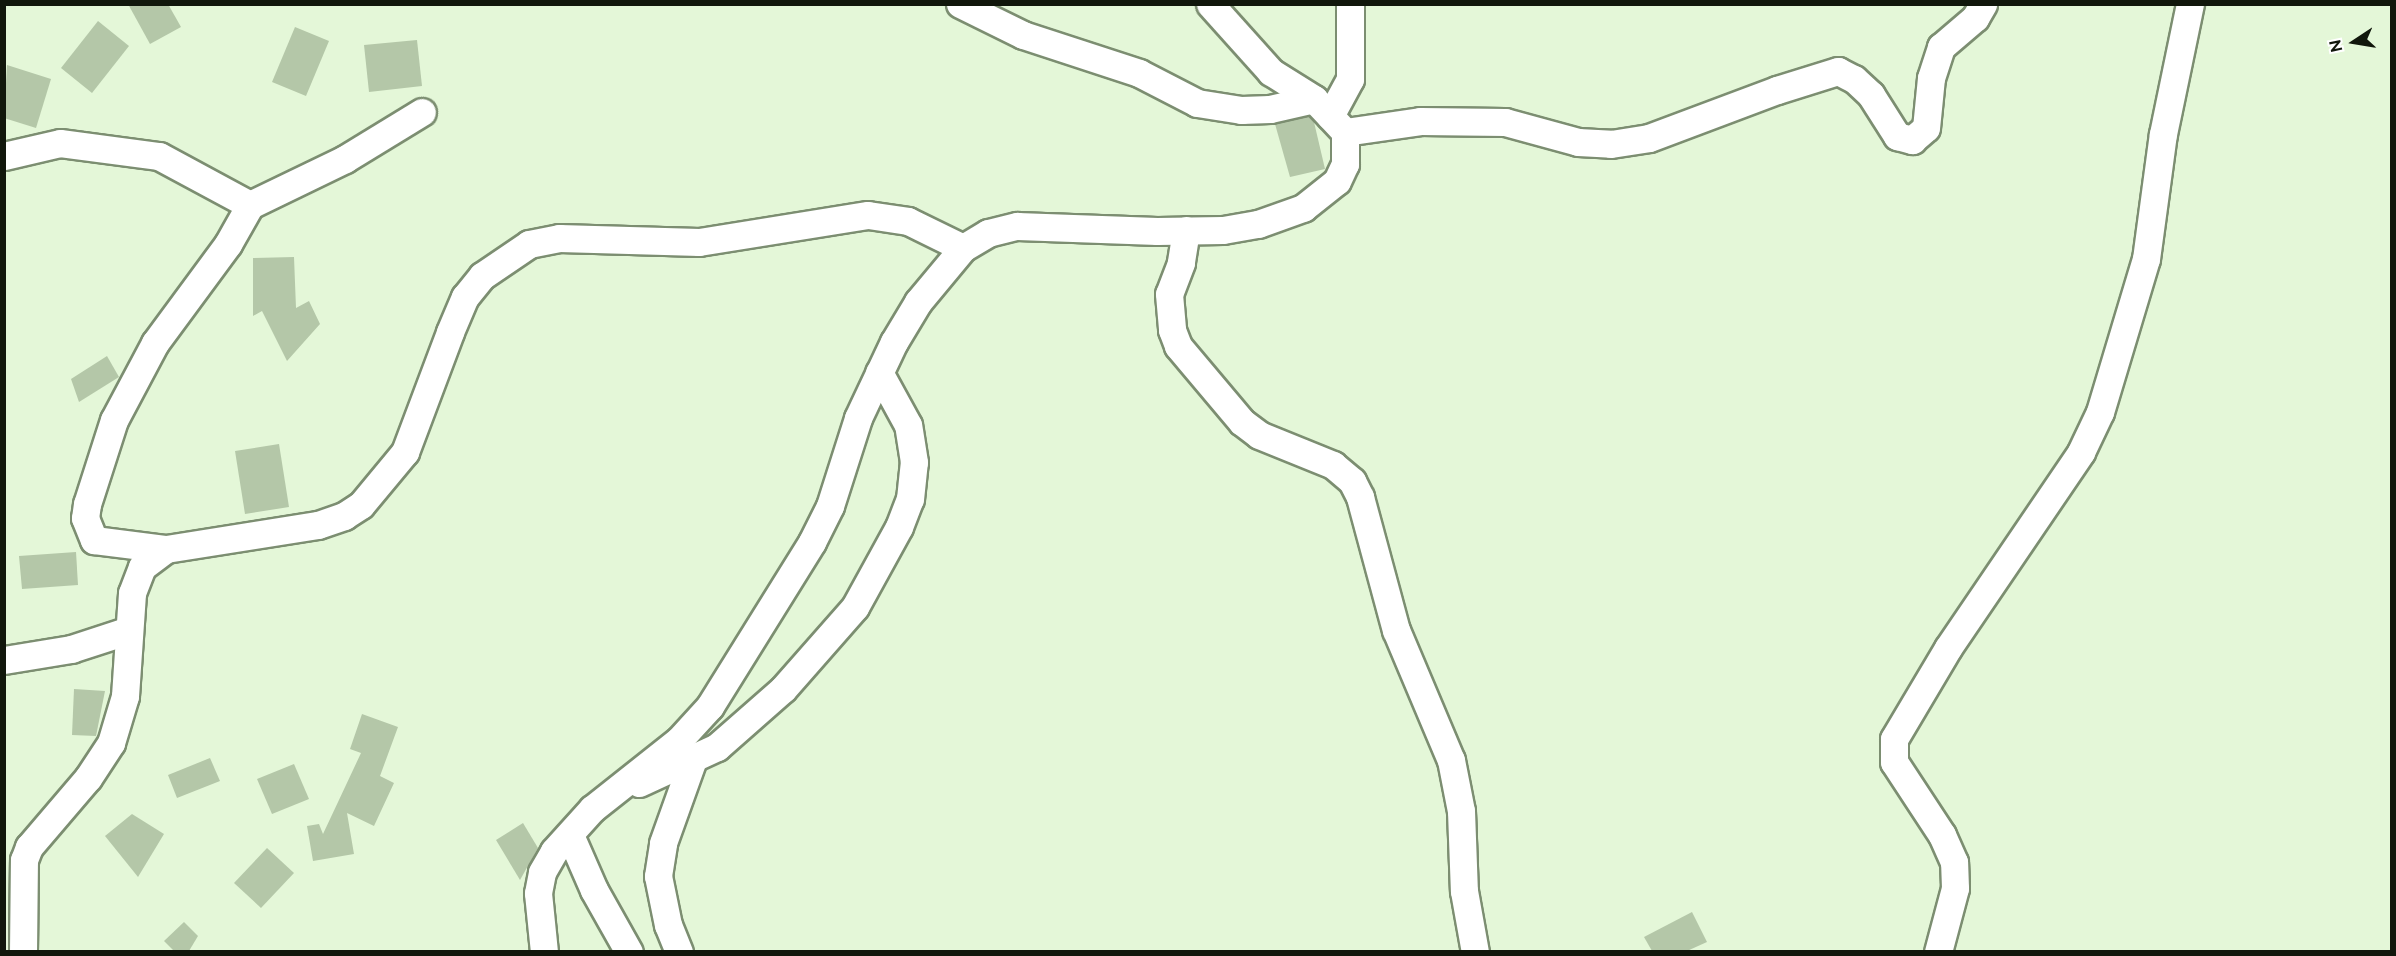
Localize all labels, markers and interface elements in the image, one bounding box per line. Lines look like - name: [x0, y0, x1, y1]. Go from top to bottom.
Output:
- north arrow: [2324, 12, 2384, 72]
- text: N: [2325, 38, 2346, 54]

